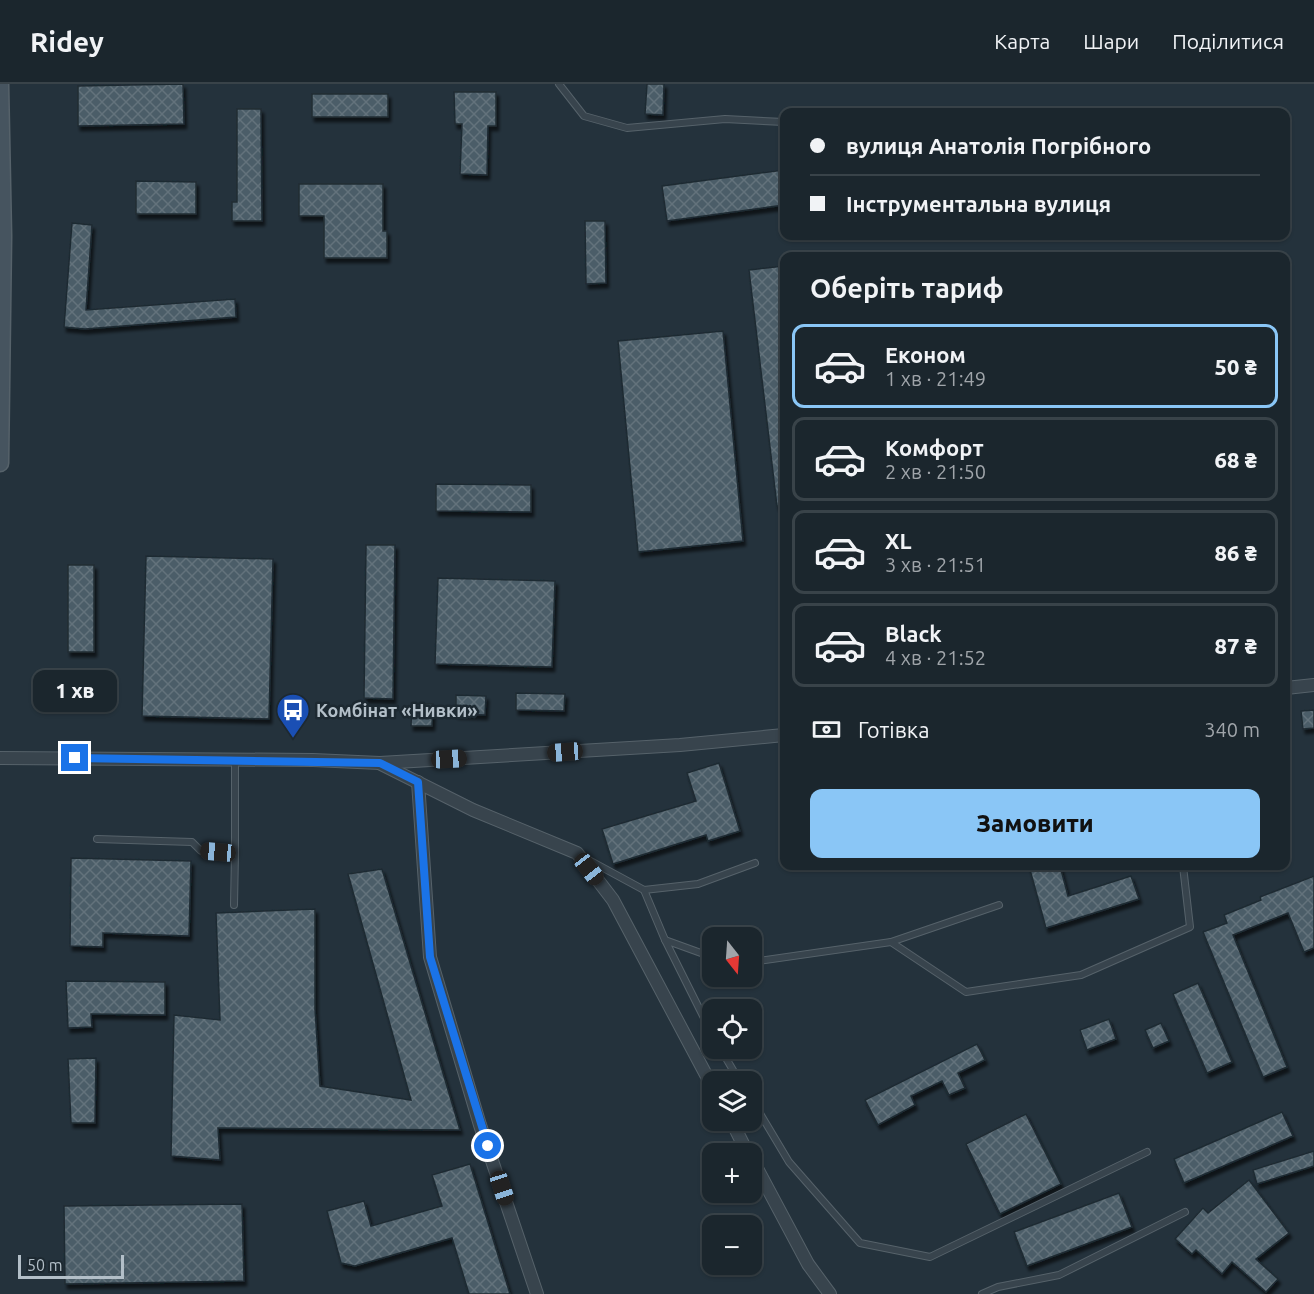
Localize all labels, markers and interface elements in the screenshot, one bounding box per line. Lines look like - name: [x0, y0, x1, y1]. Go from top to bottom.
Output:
- text: Ridey: [30, 26, 104, 57]
- text: Карта: [994, 29, 1050, 53]
- text: Шари: [1083, 29, 1139, 53]
- text: Поділитися: [1172, 29, 1284, 53]
- text: вулиця Анатолія Погрібного: [846, 133, 1151, 158]
- text: Інструментальна вулиця: [846, 191, 1111, 216]
- text: Оберіть тариф: [810, 273, 1004, 303]
- icon: car: [813, 339, 867, 393]
- text: Економ: [885, 342, 966, 367]
- text: 50 ₴: [1214, 354, 1257, 379]
- text: 1 хв · 21:49: [885, 367, 986, 390]
- icon: car: [813, 432, 867, 486]
- text: Комфорт: [885, 435, 984, 460]
- text: 68 ₴: [1214, 447, 1257, 472]
- text: 2 хв · 21:50: [885, 460, 986, 483]
- icon: car: [813, 525, 867, 579]
- text: XL: [885, 528, 912, 553]
- text: 86 ₴: [1214, 540, 1257, 565]
- text: 3 хв · 21:51: [885, 553, 986, 576]
- icon: car: [813, 618, 867, 672]
- text: Black: [885, 621, 942, 646]
- text: 87 ₴: [1214, 633, 1257, 658]
- text: 4 хв · 21:52: [885, 646, 986, 669]
- callout: 1 хв: [33, 671, 117, 713]
- text: 1 хв: [55, 679, 95, 702]
- bus stop icon: Комбінат «Нивки»: [275, 692, 311, 739]
- place label: Комбінат «Нивки»: [316, 700, 478, 720]
- icon: cash: [810, 713, 843, 746]
- text: Готівка: [858, 717, 929, 742]
- text: 340 m: [1204, 718, 1260, 741]
- car: [546, 742, 584, 762]
- route end: [61, 744, 88, 771]
- car: [431, 749, 467, 769]
- button: Замовити: [810, 789, 1260, 858]
- car: [199, 841, 237, 863]
- car: [571, 849, 607, 889]
- north arrow: [702, 927, 762, 987]
- map controls: [702, 927, 762, 1275]
- button: locate: [702, 999, 762, 1059]
- button: layers: [702, 1071, 762, 1131]
- route start: [474, 1132, 501, 1159]
- button: +: [702, 1143, 762, 1203]
- car: [488, 1168, 516, 1208]
- button: −: [702, 1215, 762, 1275]
- scale bar: [18, 1252, 124, 1280]
- text: 50 m: [27, 1256, 63, 1274]

